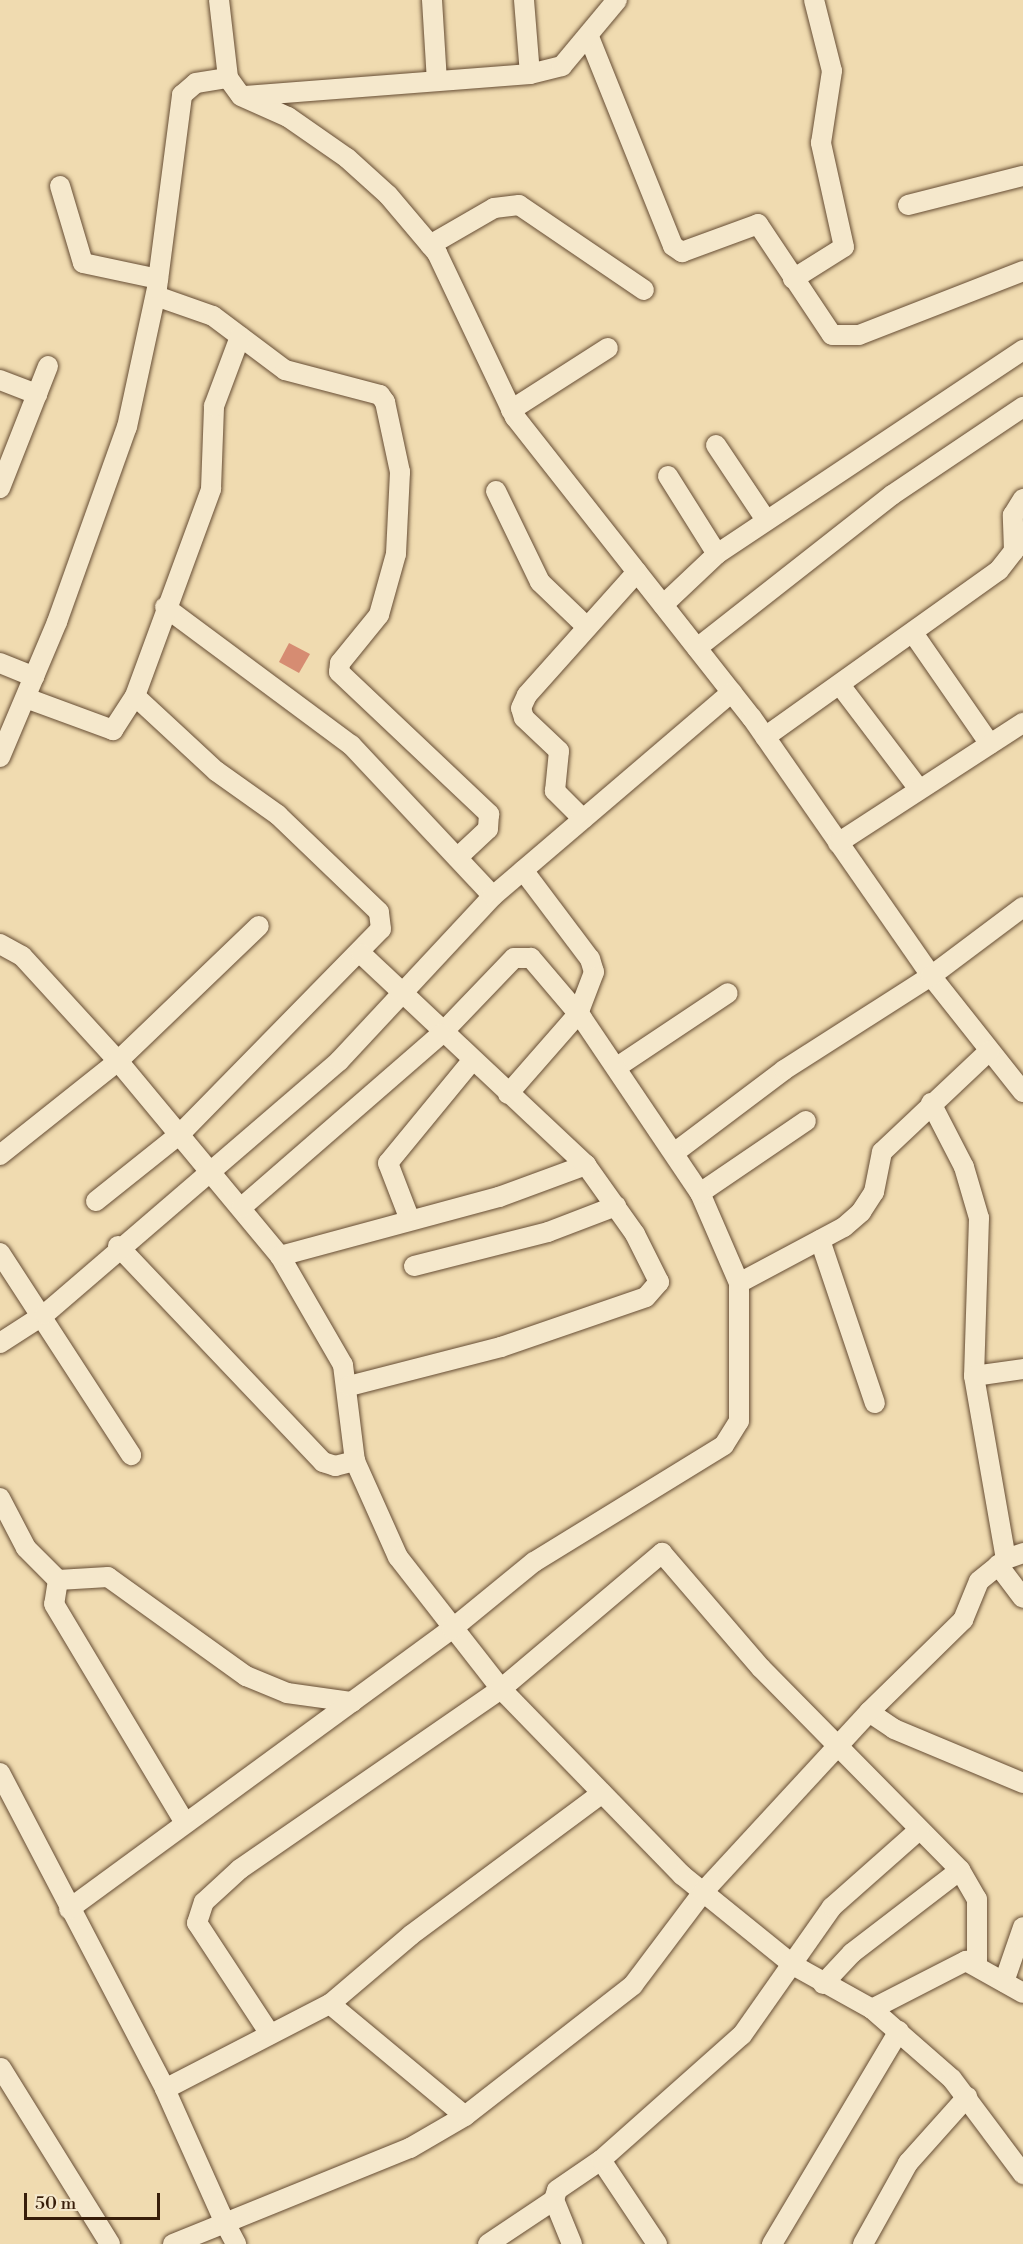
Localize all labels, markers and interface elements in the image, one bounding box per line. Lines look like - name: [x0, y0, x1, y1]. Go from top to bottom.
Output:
- scale bar: [27, 2181, 164, 2219]
- text: 50 m: [35, 2192, 76, 2215]

